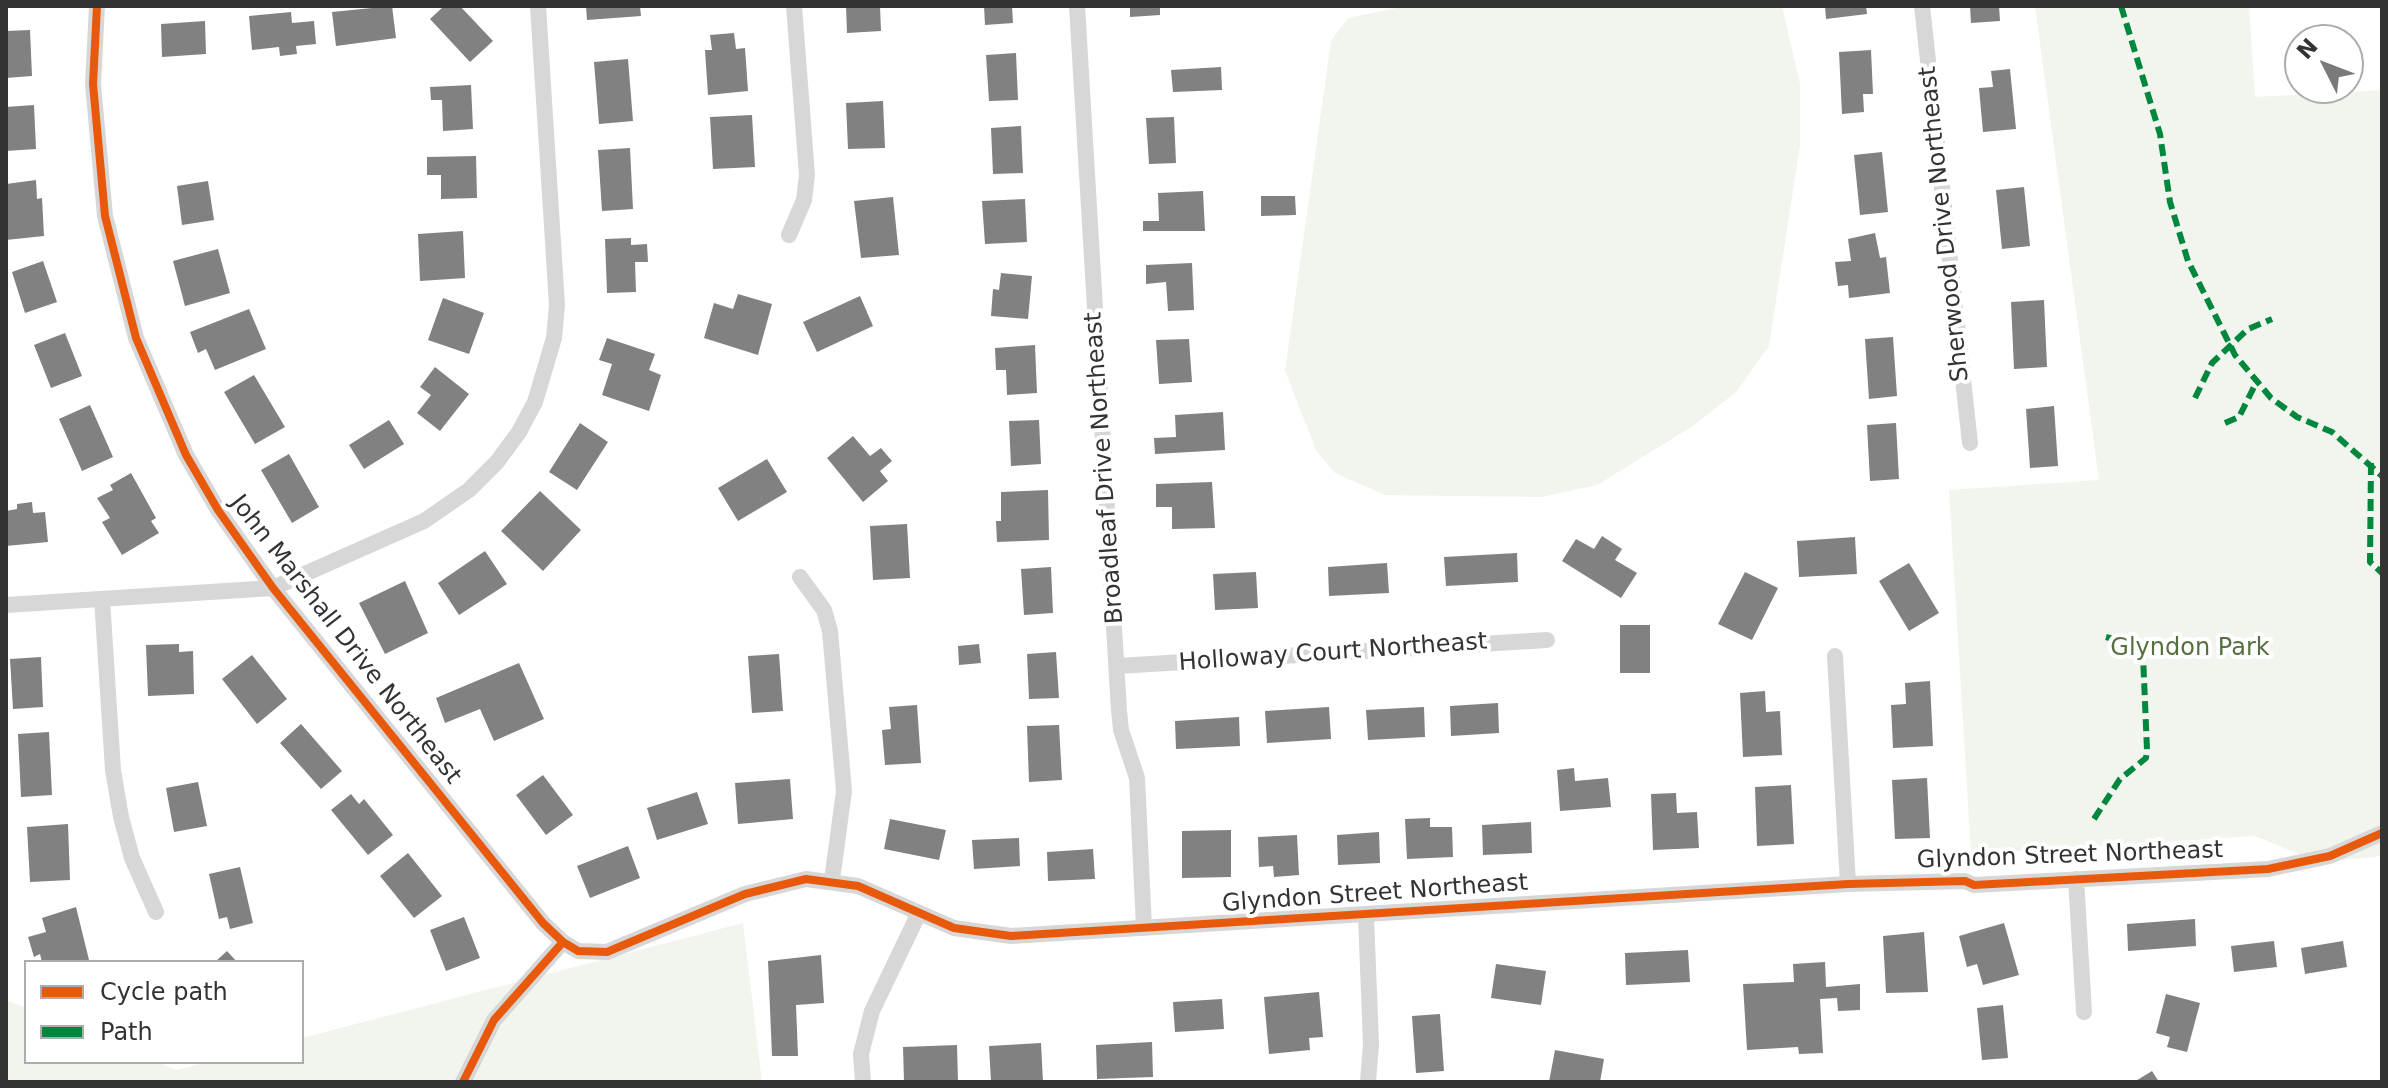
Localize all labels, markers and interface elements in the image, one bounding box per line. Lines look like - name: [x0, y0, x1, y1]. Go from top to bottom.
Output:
- north arrow: [2284, 24, 2364, 104]
- text: N: [2292, 34, 2323, 64]
- street label: Sherwood Drive Northeast: [1914, 65, 1976, 383]
- street label: Broadleaf Drive Northeast: [1080, 311, 1130, 625]
- street label: John Marshall Drive Northeast: [223, 490, 467, 790]
- street label: Holloway Court Northeast: [1178, 628, 1488, 678]
- park label: Glyndon Park: [2110, 635, 2270, 663]
- street label: Glyndon Street Northeast: [1916, 836, 2224, 876]
- street label: Glyndon Street Northeast: [1221, 869, 1529, 919]
- legend: [24, 960, 304, 1064]
- text: Cycle path: [100, 978, 228, 1006]
- text: Path: [100, 1018, 153, 1046]

